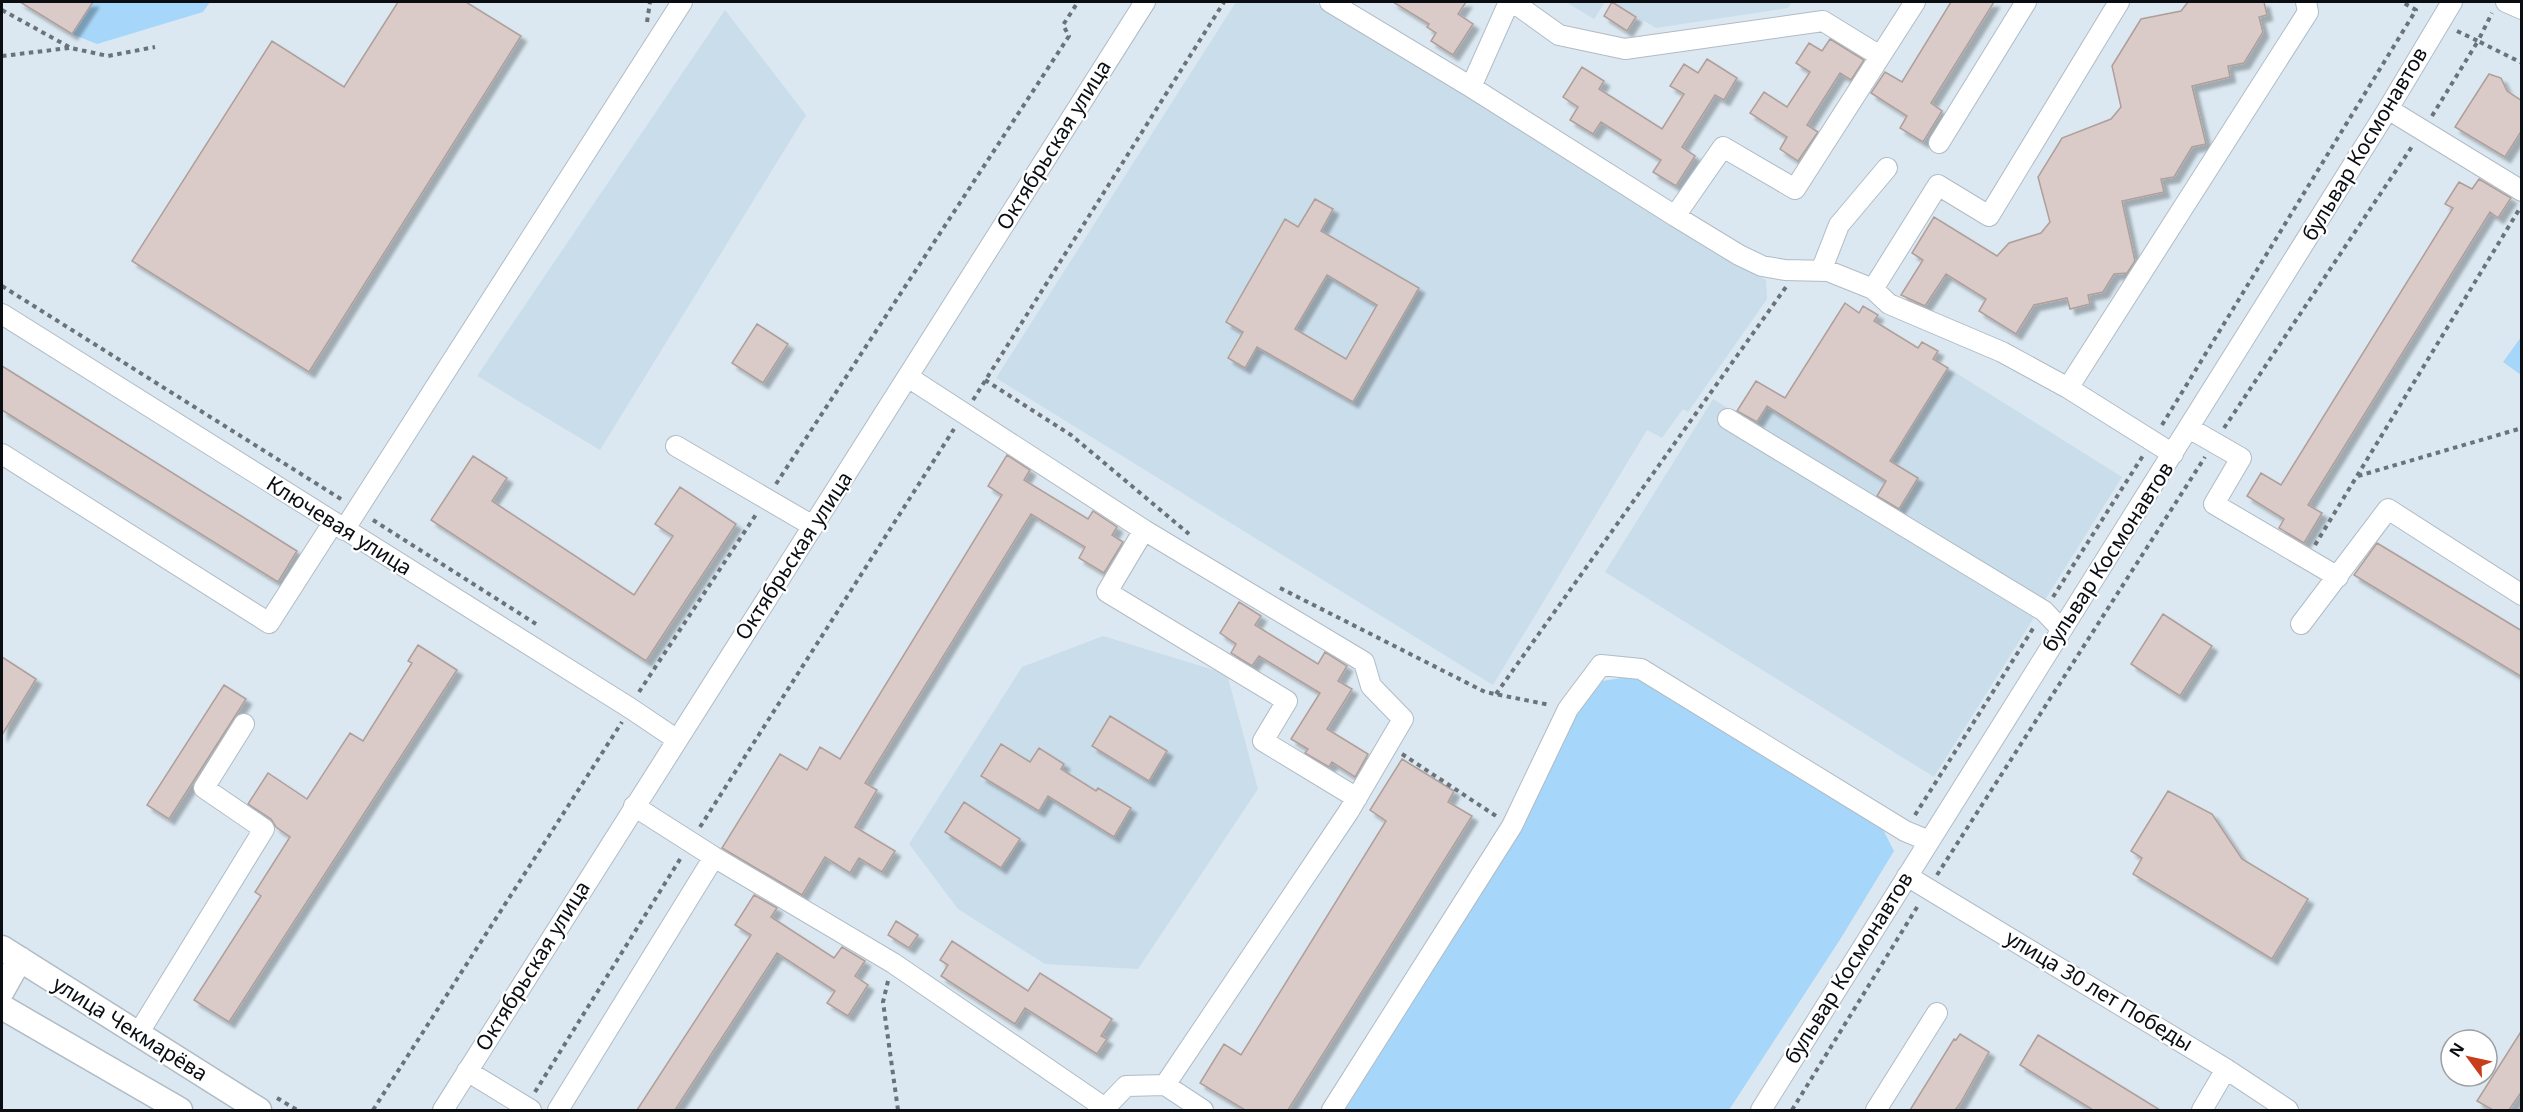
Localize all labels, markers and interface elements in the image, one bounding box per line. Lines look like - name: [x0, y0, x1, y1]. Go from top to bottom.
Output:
- street label: бульвар Космонавтов: [2295, 41, 2433, 246]
- street label: Октябрьская улица: [989, 54, 1117, 235]
- street label: бульвар Космонавтов: [2035, 456, 2179, 657]
- street label: Октябрьская улица: [728, 466, 858, 645]
- street label: Ключевая улица: [261, 469, 418, 581]
- street label: бульвар Космонавтов: [1778, 866, 1919, 1069]
- street label: Октябрьская улица: [468, 875, 596, 1056]
- street label: улица 30 лет Победы: [2001, 923, 2198, 1057]
- street label: улица Чекмарёва: [48, 969, 213, 1087]
- north arrow: [2439, 1028, 2499, 1088]
- text: N: [2444, 1038, 2469, 1061]

